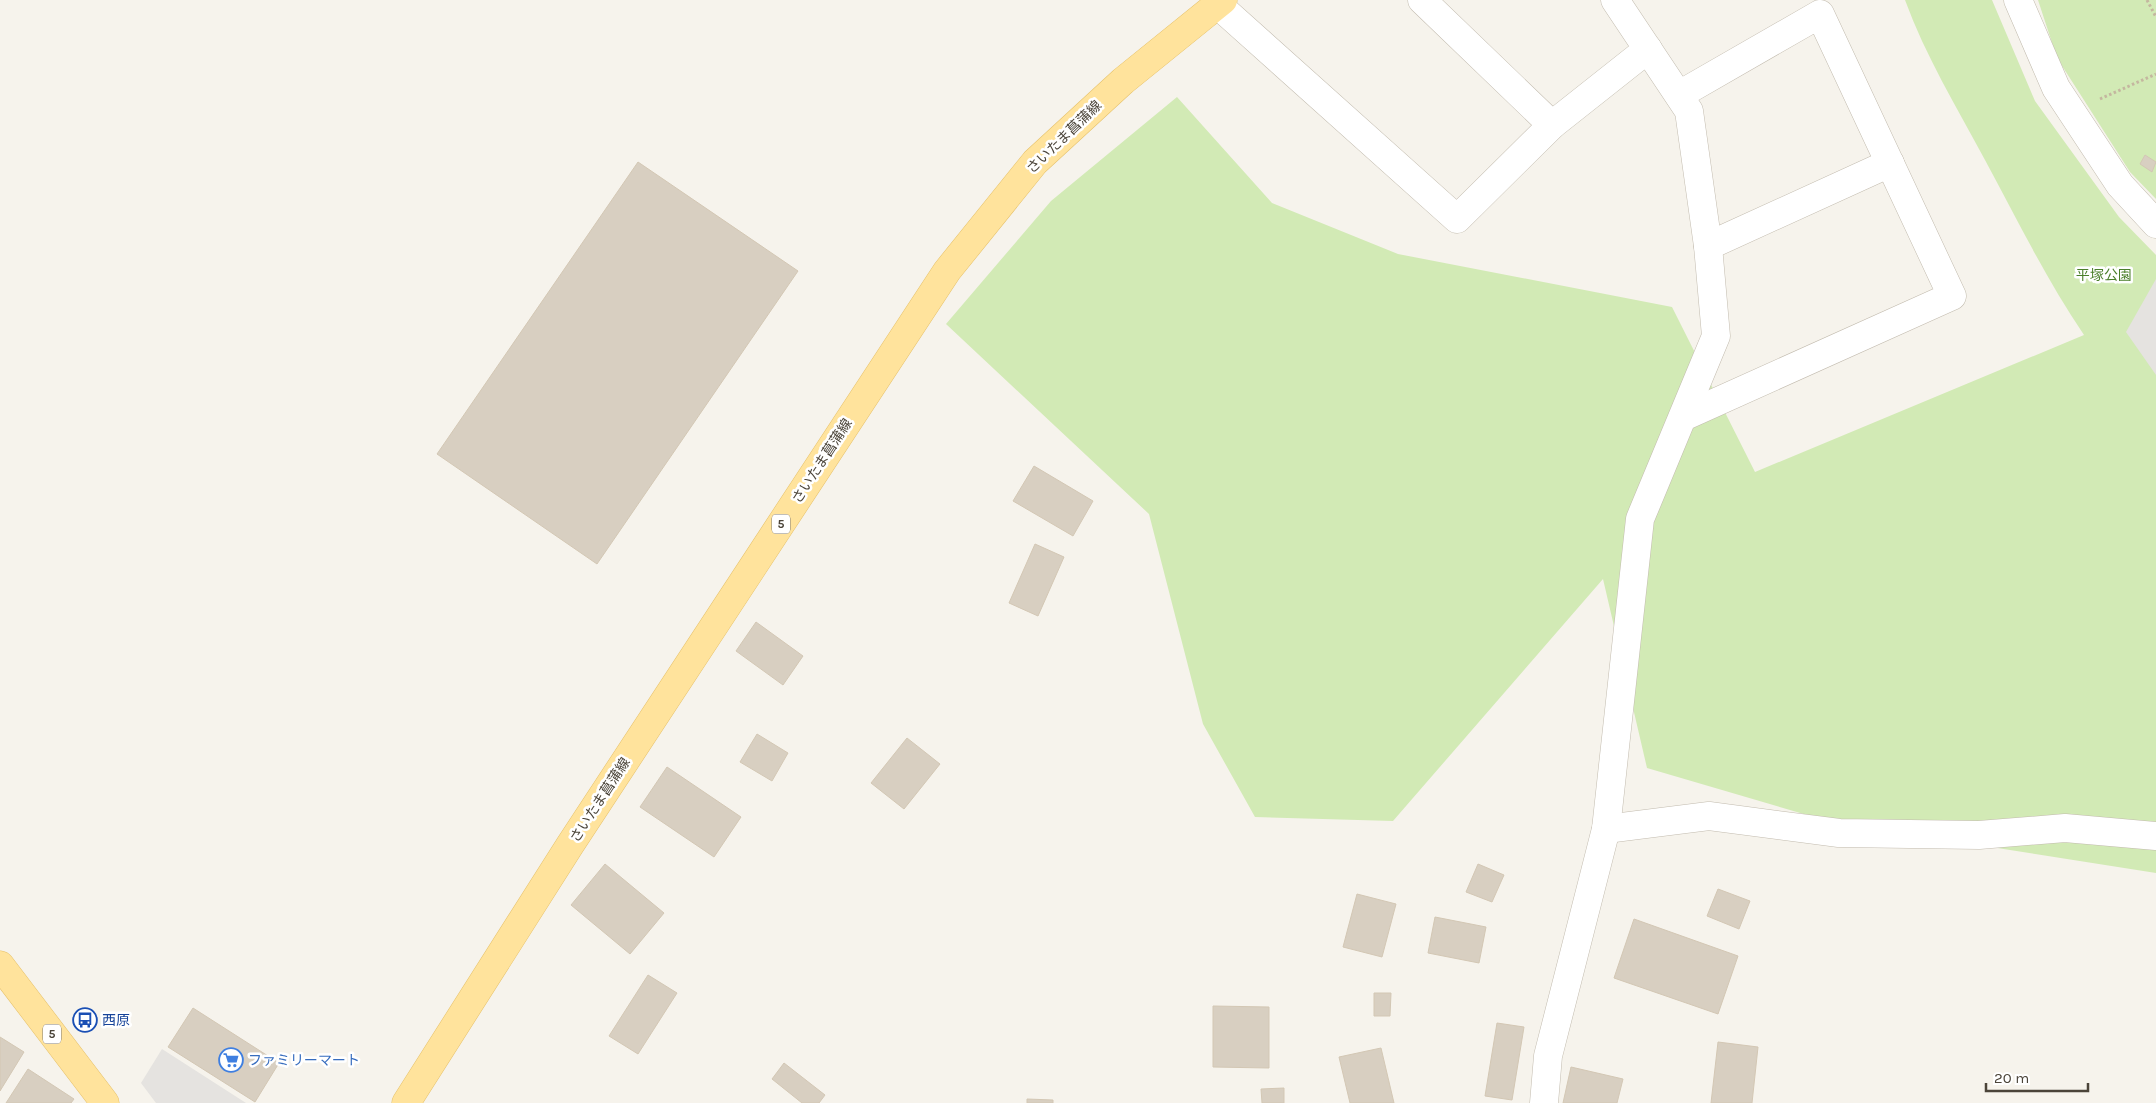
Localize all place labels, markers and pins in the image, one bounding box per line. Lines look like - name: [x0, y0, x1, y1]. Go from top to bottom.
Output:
- bus stop icon: 西原: [72, 1007, 98, 1033]
- place label: 西原: [102, 1012, 130, 1029]
- supermarket icon: ファミリーマート: [218, 1047, 244, 1073]
- place label: ファミリーマート: [248, 1052, 360, 1069]

